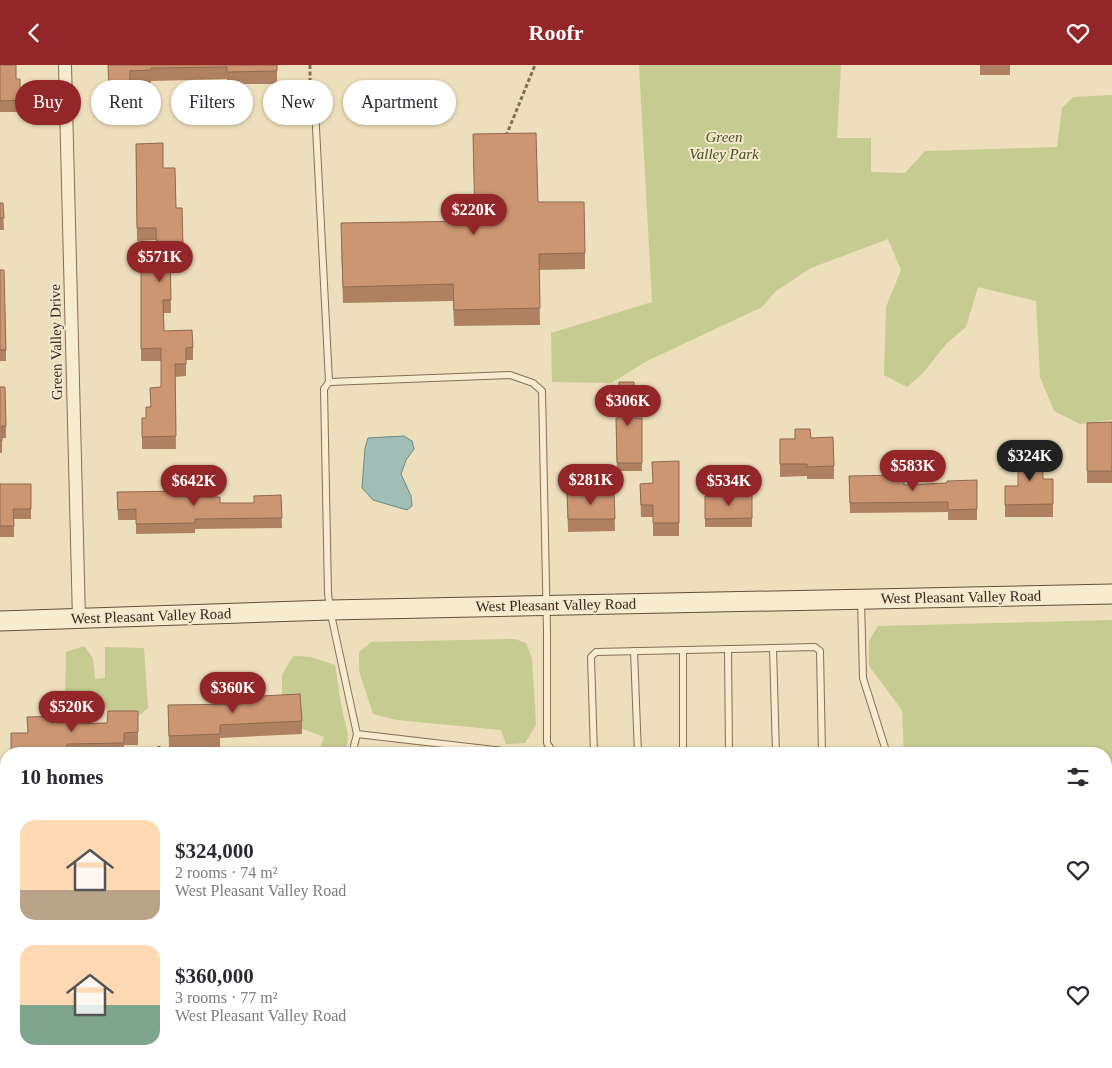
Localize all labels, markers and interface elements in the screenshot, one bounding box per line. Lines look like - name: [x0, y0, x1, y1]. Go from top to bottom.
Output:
- icon: back: [20, 19, 48, 47]
- icon: heart: [1064, 19, 1092, 47]
- text: Roofr: [529, 20, 583, 45]
- chip: Buy: [15, 80, 81, 125]
- chip: Rent: [91, 80, 161, 125]
- chip: Filters: [171, 80, 253, 125]
- chip: New: [263, 80, 333, 125]
- chip: Apartment: [343, 80, 456, 125]
- park label: Green Valley Park: [689, 129, 759, 162]
- pin: $220K: [439, 193, 509, 236]
- text: $220K: [452, 201, 496, 218]
- pin: $571K: [125, 241, 195, 283]
- text: $571K: [138, 248, 182, 265]
- street label: Green Valley Drive: [47, 283, 65, 400]
- pin: $306K: [593, 385, 663, 427]
- text: $306K: [606, 392, 650, 409]
- pin: $324K: [995, 439, 1065, 482]
- text: $324K: [1008, 447, 1052, 464]
- pin: $583K: [878, 449, 948, 492]
- text: $583K: [891, 457, 935, 474]
- pin: $281K: [556, 463, 626, 506]
- pin: $642K: [159, 465, 229, 507]
- pin: $534K: [694, 465, 764, 507]
- text: $281K: [569, 471, 613, 488]
- text: $642K: [172, 472, 216, 489]
- text: $534K: [707, 472, 751, 489]
- street label: West Pleasant Valley Road: [881, 588, 1042, 606]
- street label: West Pleasant Valley Road: [476, 596, 637, 614]
- street label: West Pleasant Valley Road: [70, 605, 232, 627]
- pin: $360K: [198, 671, 268, 714]
- text: $360K: [211, 679, 255, 696]
- pin: $520K: [37, 691, 107, 733]
- text: $520K: [50, 698, 94, 715]
- icon: filters: [1064, 763, 1092, 791]
- text: 10 homes: [20, 765, 103, 789]
- text: $324,000: [175, 839, 254, 863]
- icon: home: [60, 840, 120, 900]
- icon: heart: [1064, 856, 1092, 884]
- text: 2 rooms · 74 m²: [175, 864, 278, 881]
- text: West Pleasant Valley Road: [175, 882, 346, 899]
- text: $360,000: [175, 964, 254, 988]
- icon: home: [60, 965, 120, 1025]
- icon: heart: [1064, 981, 1092, 1009]
- text: 3 rooms · 77 m²: [175, 989, 278, 1006]
- text: West Pleasant Valley Road: [175, 1007, 346, 1024]

